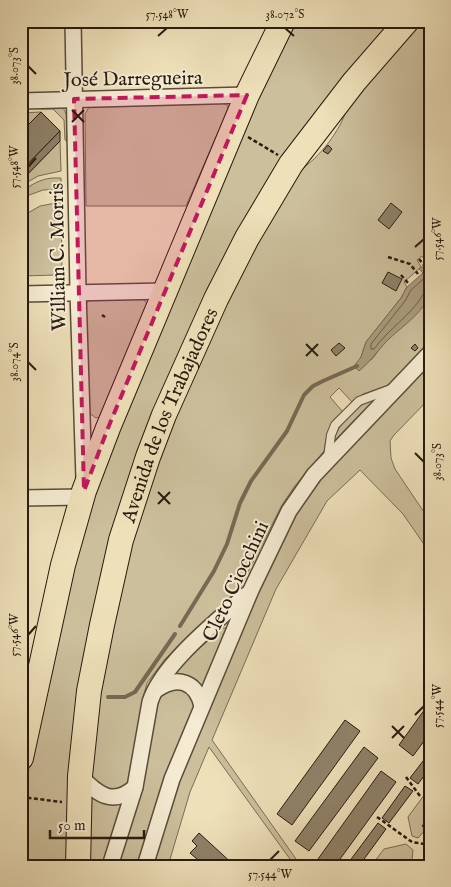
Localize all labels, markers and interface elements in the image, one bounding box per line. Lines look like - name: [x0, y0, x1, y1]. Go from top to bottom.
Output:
- text: 57.548°W: [146, 7, 189, 22]
- text: 38.072°S: [266, 7, 304, 22]
- text: 38.073°S: [7, 47, 22, 85]
- street label: José Darregueira: [61, 66, 203, 93]
- text: 57.548°W: [7, 145, 22, 188]
- street label: William C. Morris: [45, 183, 72, 331]
- text: 57.546°W: [430, 217, 445, 261]
- street label: Avenida de los Trabajadores: [116, 304, 224, 527]
- text: 38.074°S: [7, 342, 22, 382]
- text: 38.073°S: [430, 443, 445, 481]
- street label: Cleto Ciocchini: [198, 517, 275, 646]
- text: 57.546°W: [7, 613, 22, 657]
- text: 57.544°W: [430, 684, 445, 728]
- scale bar: [50, 807, 144, 839]
- text: 50 m: [58, 816, 86, 835]
- text: 57.544°W: [248, 867, 292, 882]

